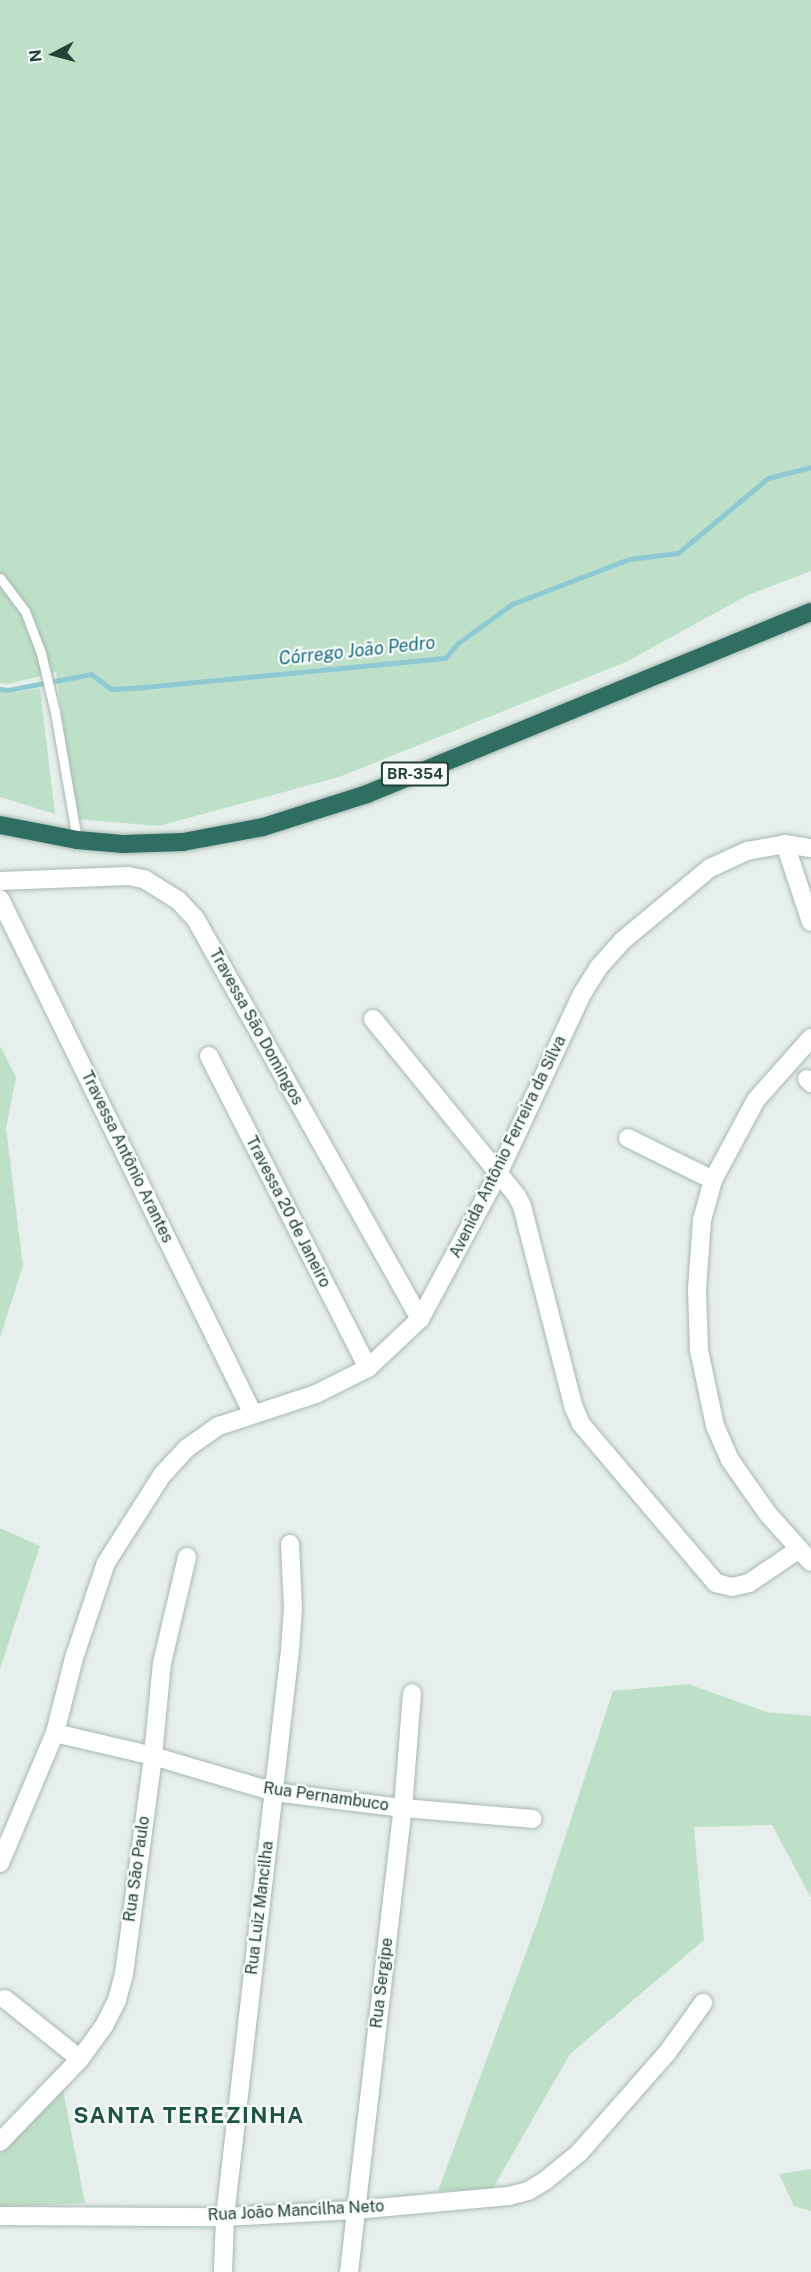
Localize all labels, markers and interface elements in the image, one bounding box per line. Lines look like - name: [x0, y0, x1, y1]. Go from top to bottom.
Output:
- north arrow: [24, 24, 84, 84]
- text: N: [26, 49, 46, 63]
- water label: Córrego João Pedro: [278, 632, 436, 670]
- road number: BR-354: [380, 762, 450, 786]
- street label: Travessa São Domingos: [205, 945, 307, 1109]
- street label: Avenida Antônio Ferreira da Silva: [446, 1033, 570, 1261]
- street label: Travessa Antônio Arantes: [77, 1068, 177, 1246]
- street label: Travessa 20 de Janeiro: [241, 1133, 335, 1291]
- street label: Rua Pernambuco: [262, 1779, 390, 1815]
- street label: Rua São Paulo: [120, 1815, 154, 1923]
- street label: Rua Luiz Mancilha: [242, 1840, 278, 1976]
- street label: Rua Sergipe: [367, 1937, 397, 2029]
- district label: SANTA TEREZINHA: [73, 2103, 305, 2129]
- street label: Rua João Mancilha Neto: [207, 2197, 385, 2225]

